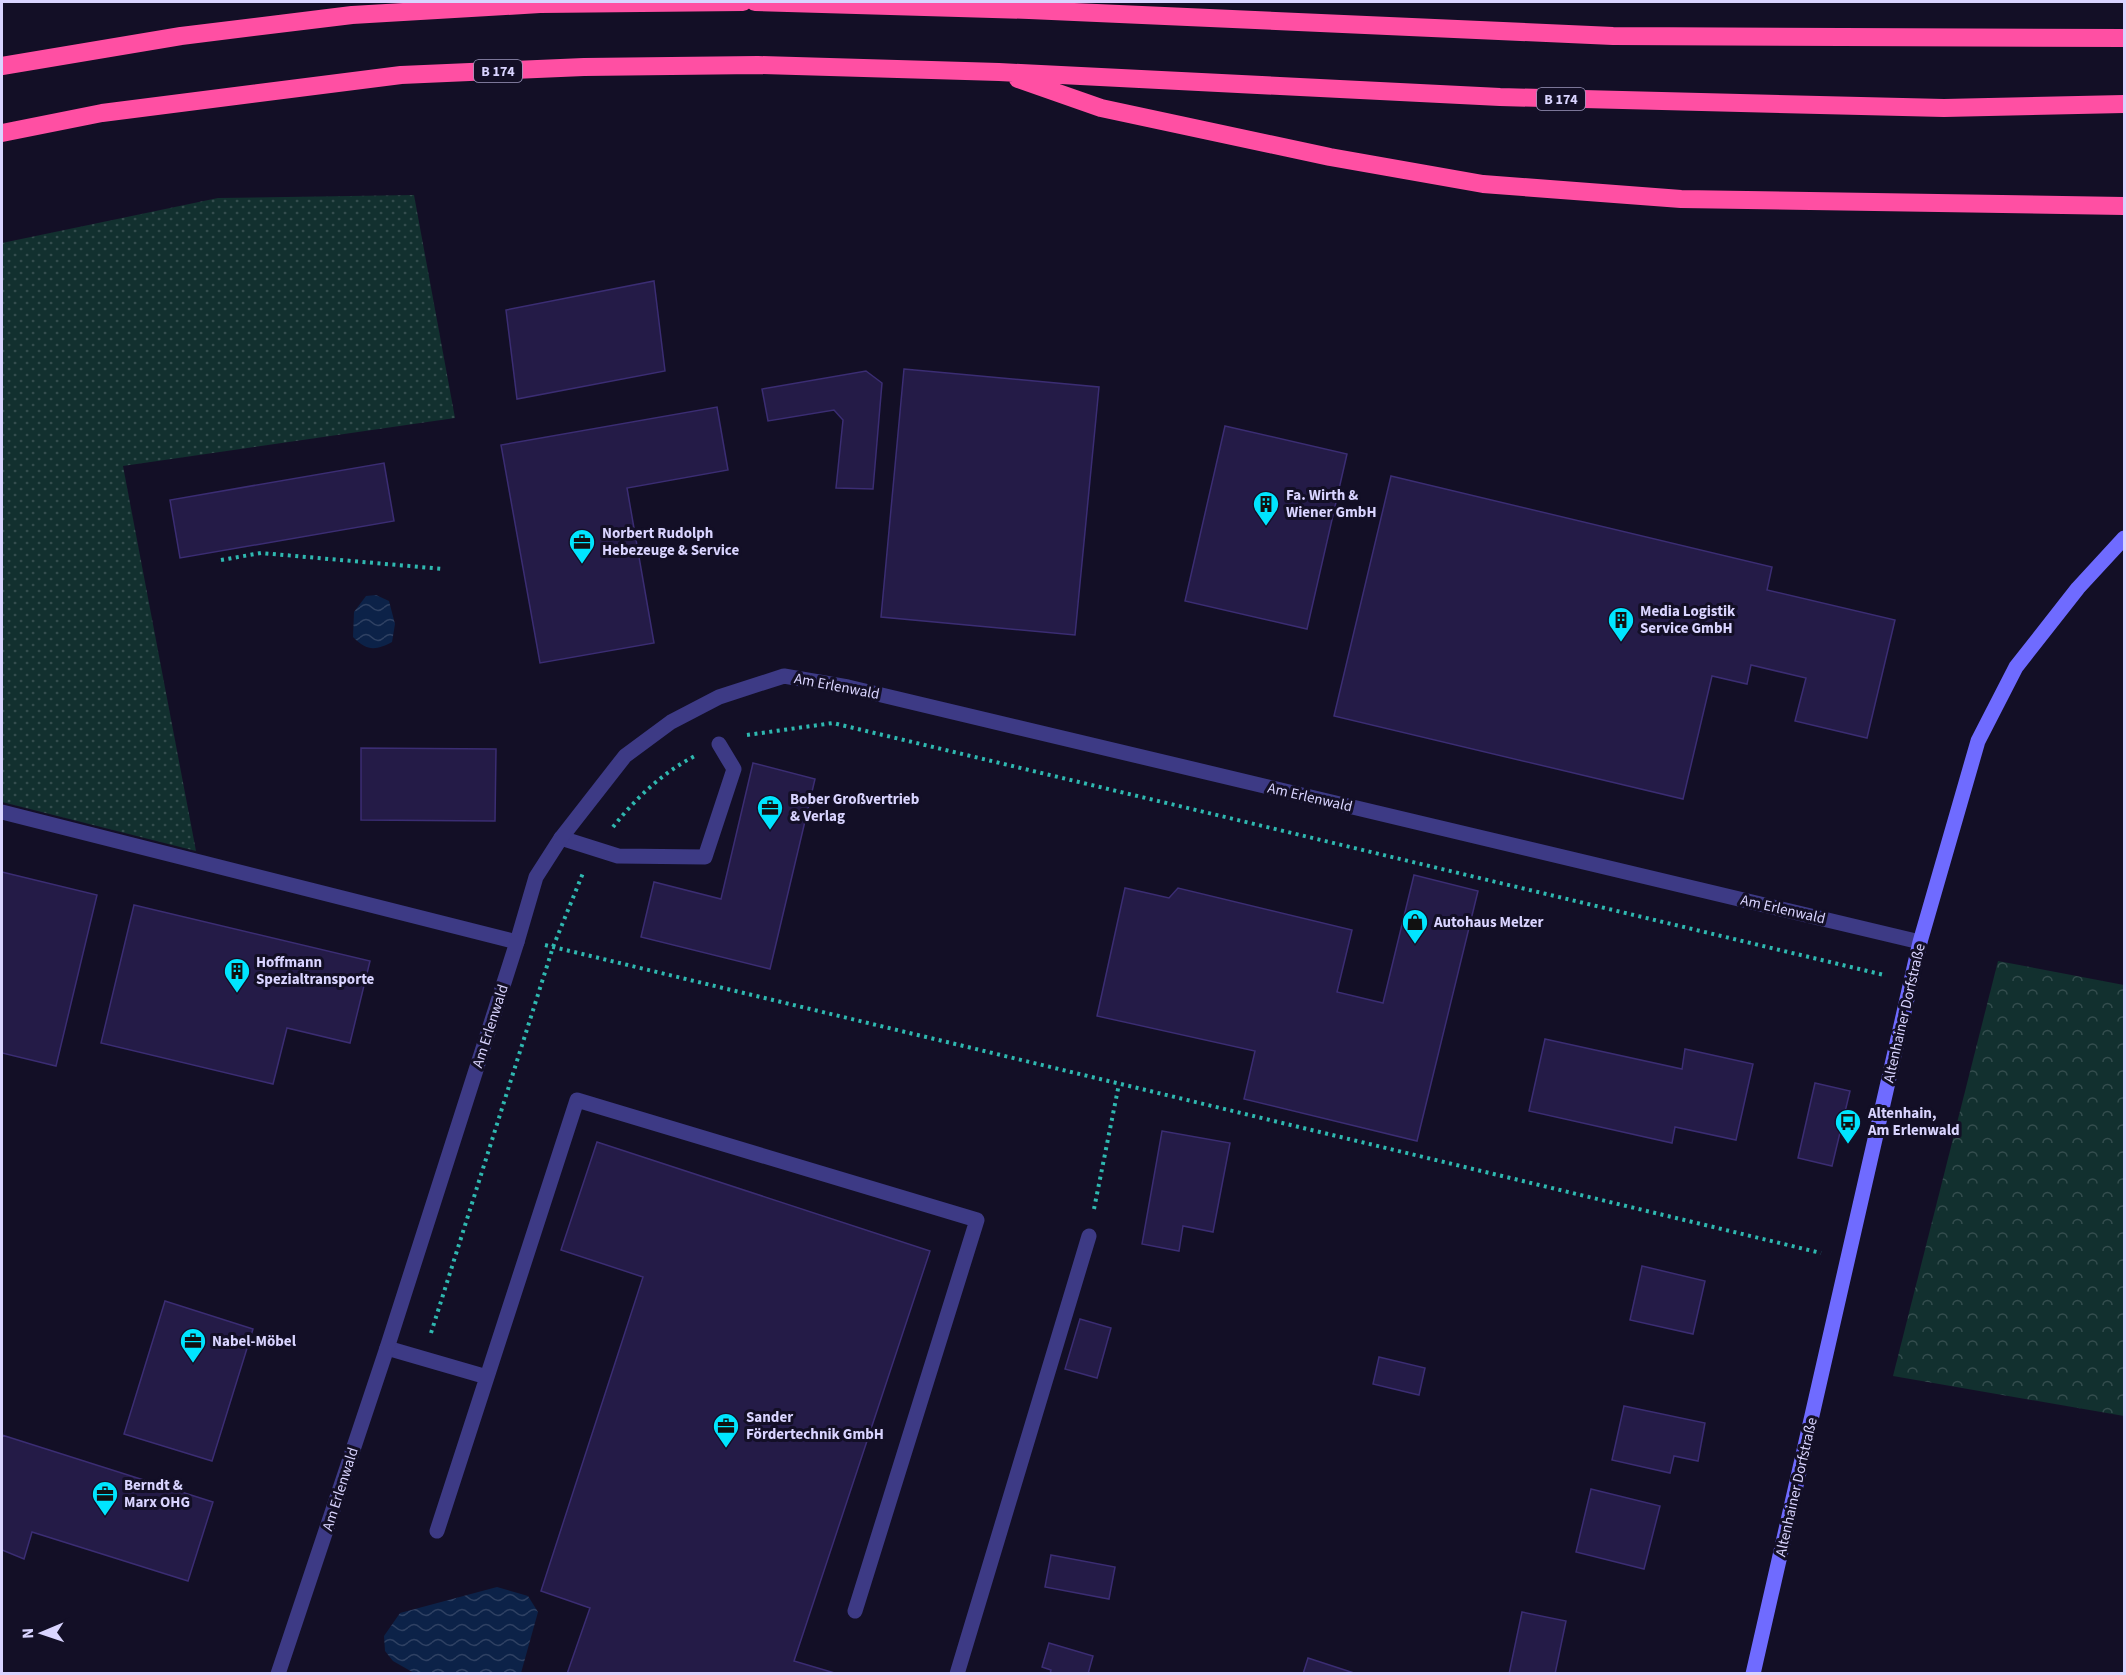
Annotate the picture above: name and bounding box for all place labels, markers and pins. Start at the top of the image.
place label: Fa. Wirth & Wiener GmbH [1286,485,1377,523]
building icon: Fa. Wirth & Wiener GmbH [1251,489,1281,527]
place label: Norbert Rudolph Hebezeuge & Service [602,523,739,561]
office icon: Norbert Rudolph Hebezeuge & Service [567,527,597,565]
place label: Media Logistik Service GmbH [1640,601,1736,639]
building icon: Media Logistik Service GmbH [1606,605,1636,643]
place label: Bober Großvertrieb & Verlag [790,789,920,827]
office icon: Bober Großvertrieb & Verlag [755,793,785,831]
shop icon: Autohaus Melzer [1400,907,1430,945]
place label: Autohaus Melzer [1433,912,1544,933]
place label: Hoffmann Spezialtransporte [256,952,375,990]
building icon: Hoffmann Spezialtransporte [222,956,252,994]
place label: Altenhain, Am Erlenwald [1867,1103,1960,1141]
bus stop icon: Altenhain, Am Erlenwald [1833,1107,1863,1145]
office icon: Nabel-Möbel [178,1326,208,1364]
place label: Nabel-Möbel [212,1331,297,1352]
place label: Sander Fördertechnik GmbH [746,1407,884,1445]
office icon: Sander Fördertechnik GmbH [711,1411,741,1449]
place label: Berndt & Marx OHG [124,1475,190,1513]
office icon: Berndt & Marx OHG [90,1479,120,1517]

